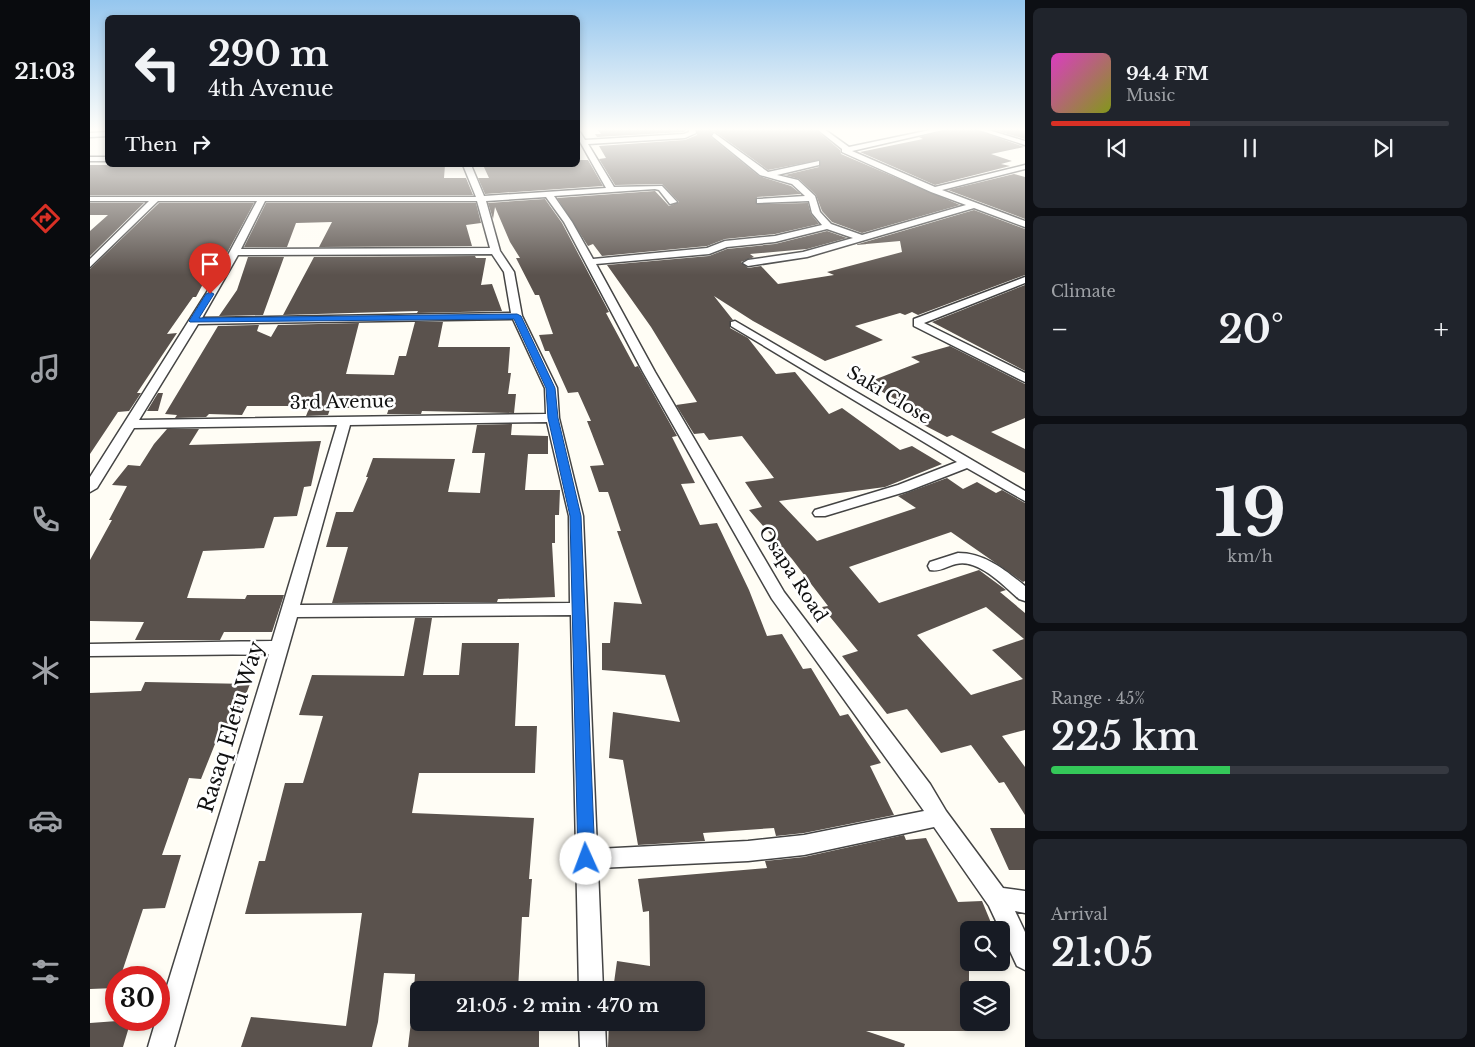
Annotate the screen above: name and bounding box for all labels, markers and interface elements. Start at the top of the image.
text: 290 m [208,32,329,75]
icon: left [125,35,190,100]
text: 21:03 [15,58,75,85]
text: 94.4 FM [1126,62,1209,85]
text: 4th Avenue [208,75,334,102]
text: Music [1126,85,1175,105]
icon: right [187,130,215,158]
text: Then [125,133,177,156]
icon: previous [1103,134,1131,162]
icon: pause [1236,134,1264,162]
icon: next [1369,134,1397,162]
icon: directions [28,201,63,236]
pin [189,243,231,294]
icon: arrive [196,250,224,278]
text: Climate [1051,281,1116,301]
text: 20° [1218,306,1284,353]
text: − [1051,312,1069,347]
text: + [1434,312,1449,347]
icon: music [28,351,63,386]
street label: Saki Close [843,361,935,429]
street label: 3rd Avenue [289,390,395,414]
text: 19 [1214,473,1286,554]
icon: phone [28,502,63,537]
street label: Osapa Road [754,522,832,626]
text: km/h [1227,546,1273,566]
street label: Rasaq Eletu Way [193,638,270,816]
icon: climate [28,653,63,688]
text: Range · 45% [1051,688,1145,708]
text: 225 km [1051,713,1199,760]
icon: car [28,803,63,838]
position arrow [559,832,611,884]
text: Arrival [1051,904,1108,924]
map controls [960,921,1010,1031]
button: search [960,921,1010,971]
text: 21:05 [1051,929,1153,976]
icon: filters [28,954,63,989]
speed limit sign: 30 [105,966,170,1031]
button: layers [960,981,1010,1031]
text: 21:05 · 2 min · 470 m [456,994,659,1017]

